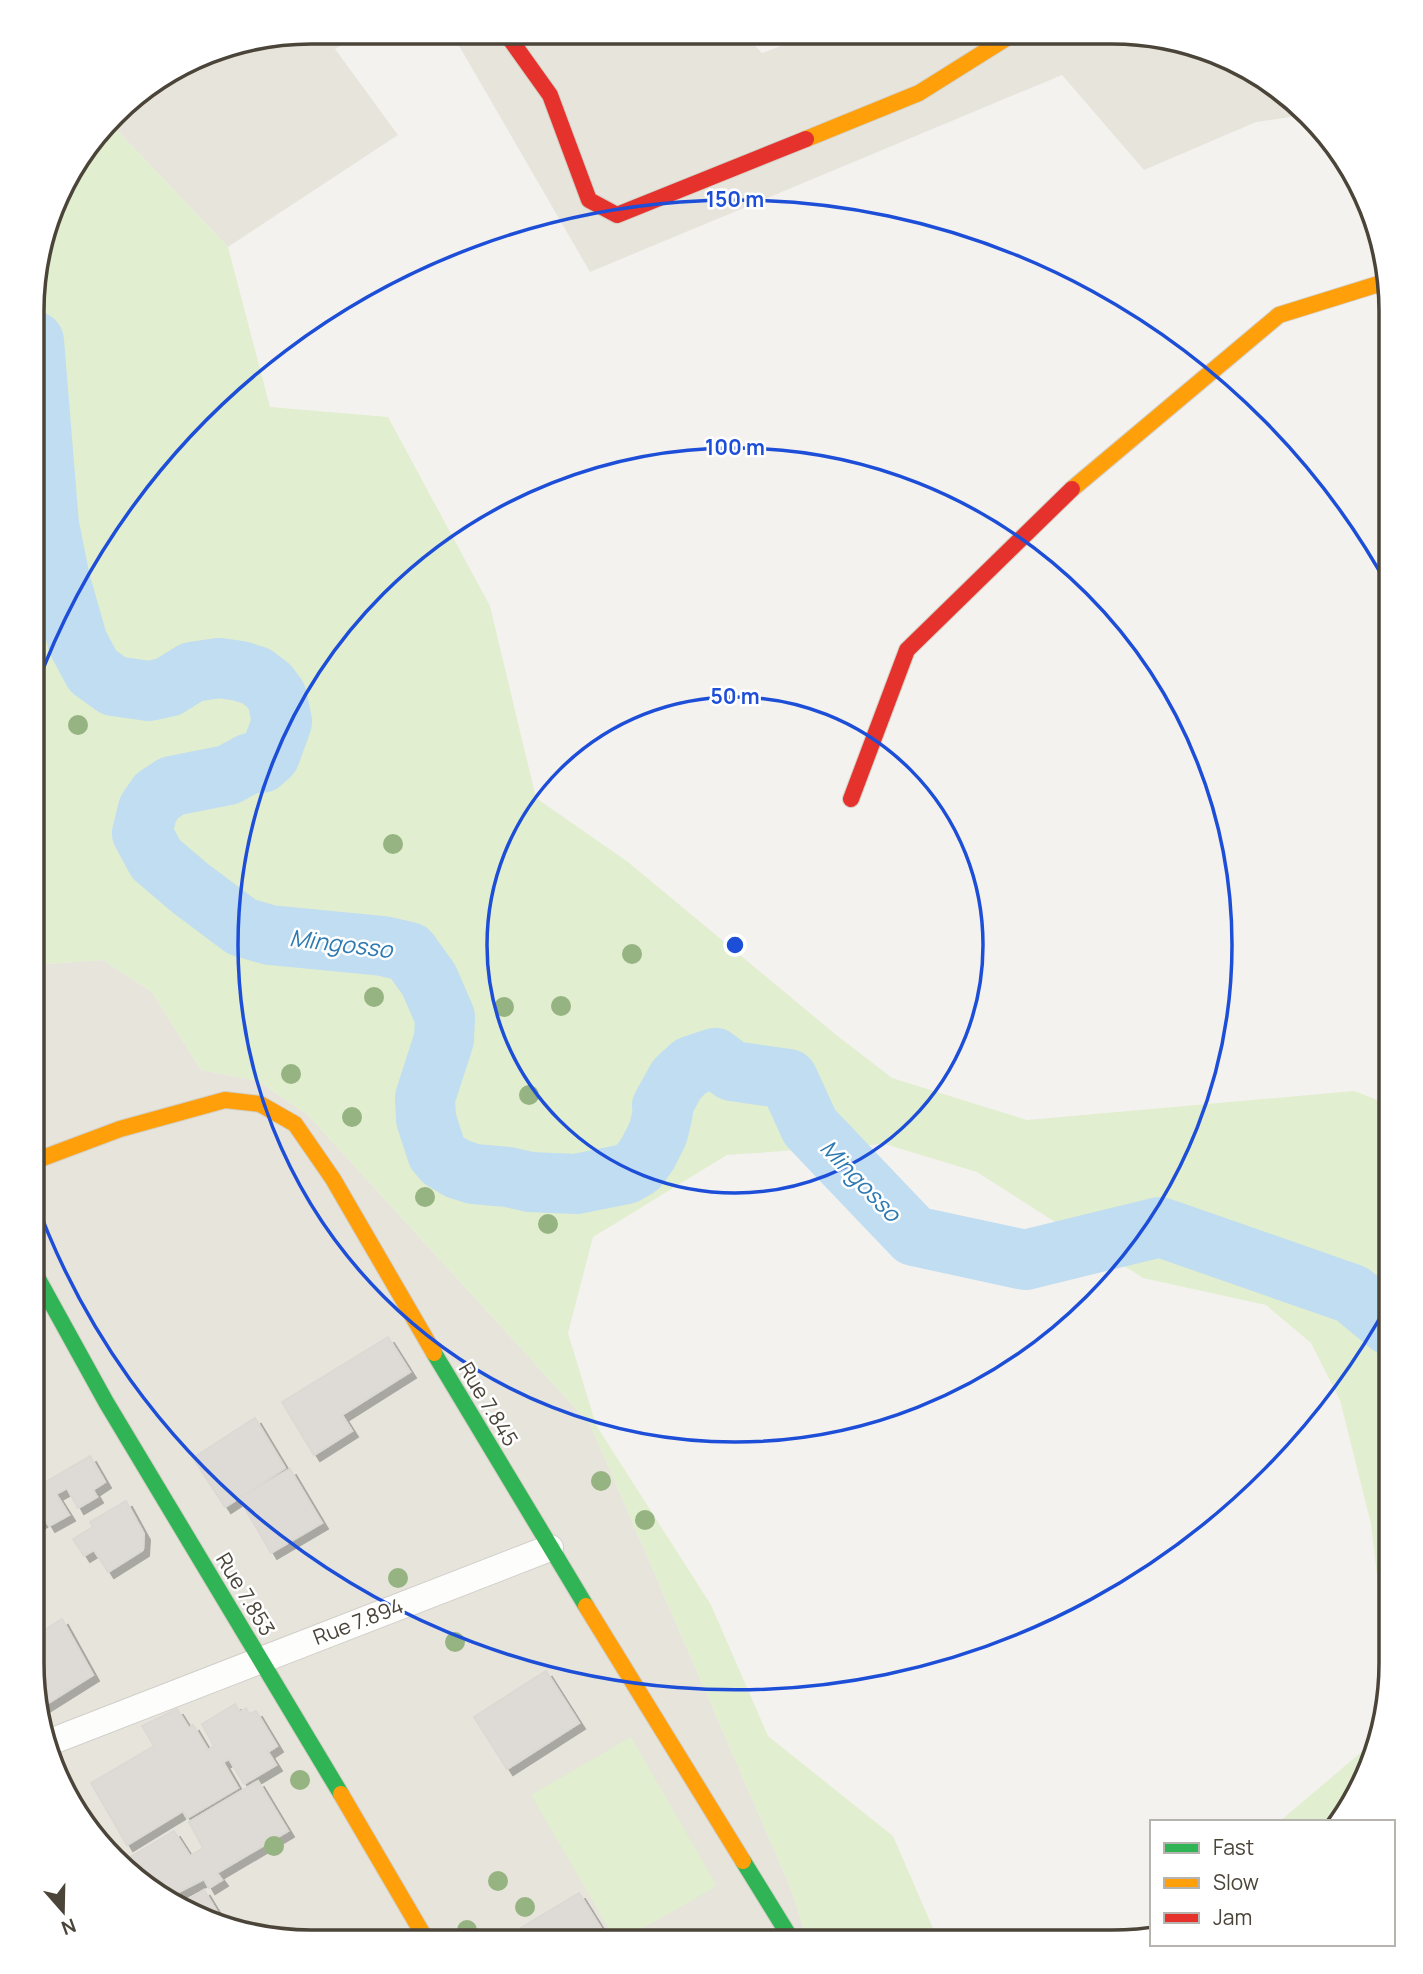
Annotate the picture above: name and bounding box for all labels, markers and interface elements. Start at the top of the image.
text: 150 m [706,185,764,213]
text: 100 m [705,433,765,461]
text: 50 m [710,682,760,710]
water label: Mingosso [288,921,396,965]
centre of rings [723,933,747,957]
water label: Mingosso [814,1132,909,1229]
street label: Rue 7.845 [453,1357,525,1451]
street label: Rue 7.853 [210,1547,282,1641]
street label: Rue 7.894 [309,1591,407,1651]
legend [1150,1820,1395,1946]
text: Fast [1213,1833,1254,1861]
text: Slow [1213,1868,1259,1896]
north arrow [28,1876,98,1946]
text: Jam [1213,1903,1252,1931]
text: N [58,1912,80,1942]

